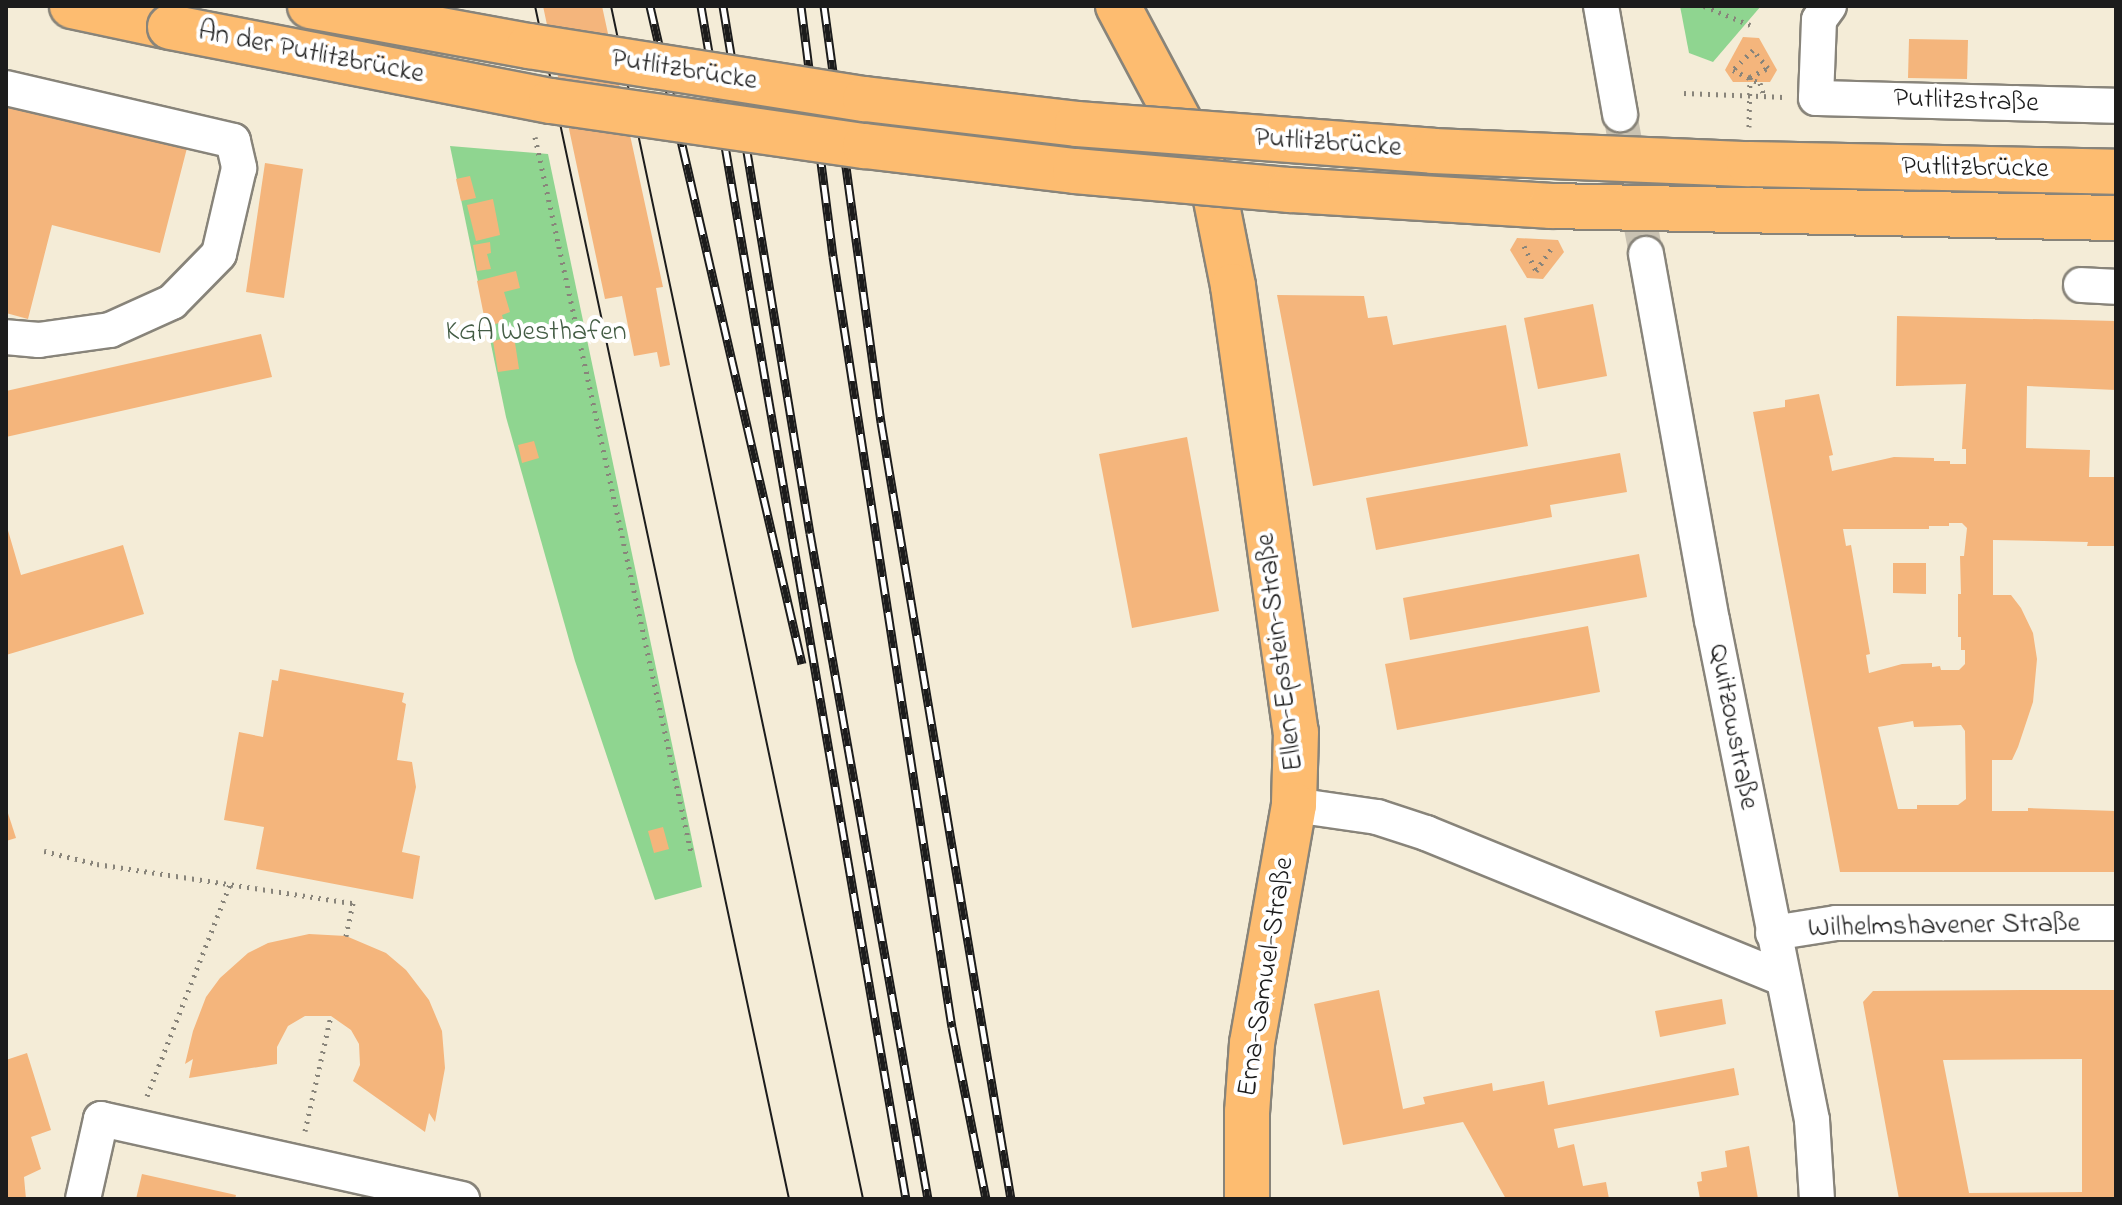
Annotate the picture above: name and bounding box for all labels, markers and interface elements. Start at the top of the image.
street label: An der Putlitzbrücke [195,16,427,92]
street label: Putlitzbrücke [609,43,759,99]
street label: Putlitzstraße [1893,83,2039,121]
street label: Putlitzbrücke [1253,122,1403,166]
street label: Putlitzbrücke [1901,151,2049,187]
park label: KGA Westhafen [445,316,627,350]
street label: Ellen-Epstein-Straße [1250,531,1312,773]
street label: Quitzowstraße [1700,641,1764,813]
street label: Erna-Samuel-Straße [1231,855,1303,1099]
street label: Wilhelmshavener Straße [1808,908,2080,946]

